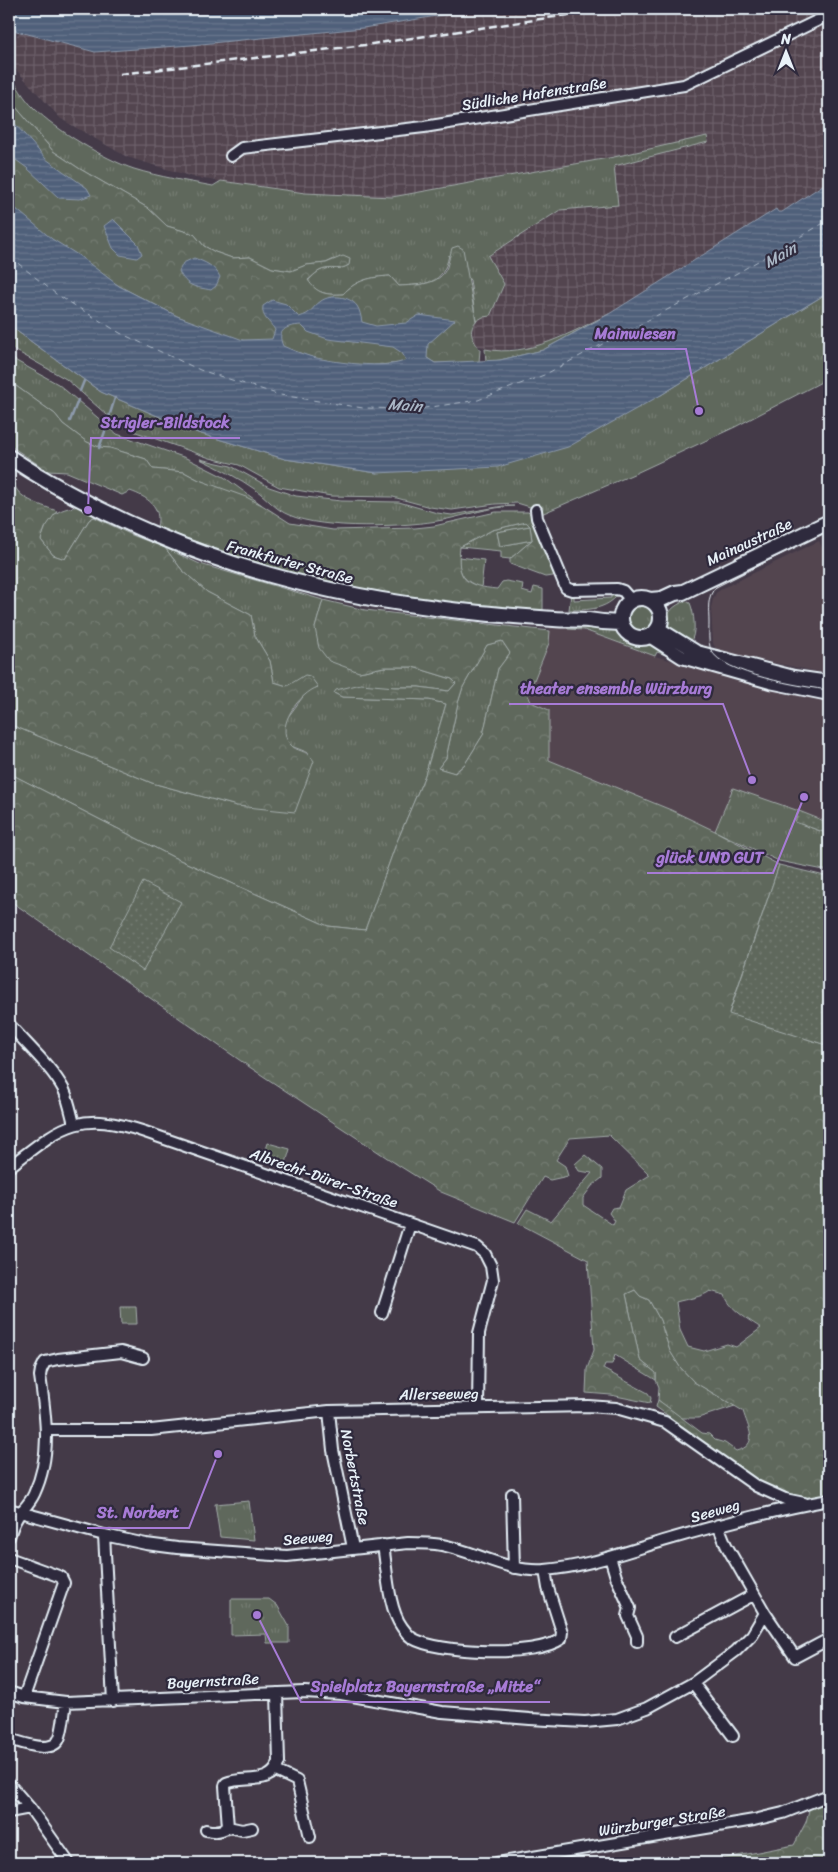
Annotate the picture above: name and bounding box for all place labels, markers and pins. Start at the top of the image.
callout: Mainwiesen [585,318,686,349]
callout: Strigler-Bildstock [91,407,240,438]
callout: theater ensemble Würzburg [509,673,723,704]
callout: glück UND GUT [647,842,773,873]
callout: St. Norbert [87,1497,189,1528]
callout: Spielplatz Bayernstraße „Mitte“ [301,1671,550,1702]

